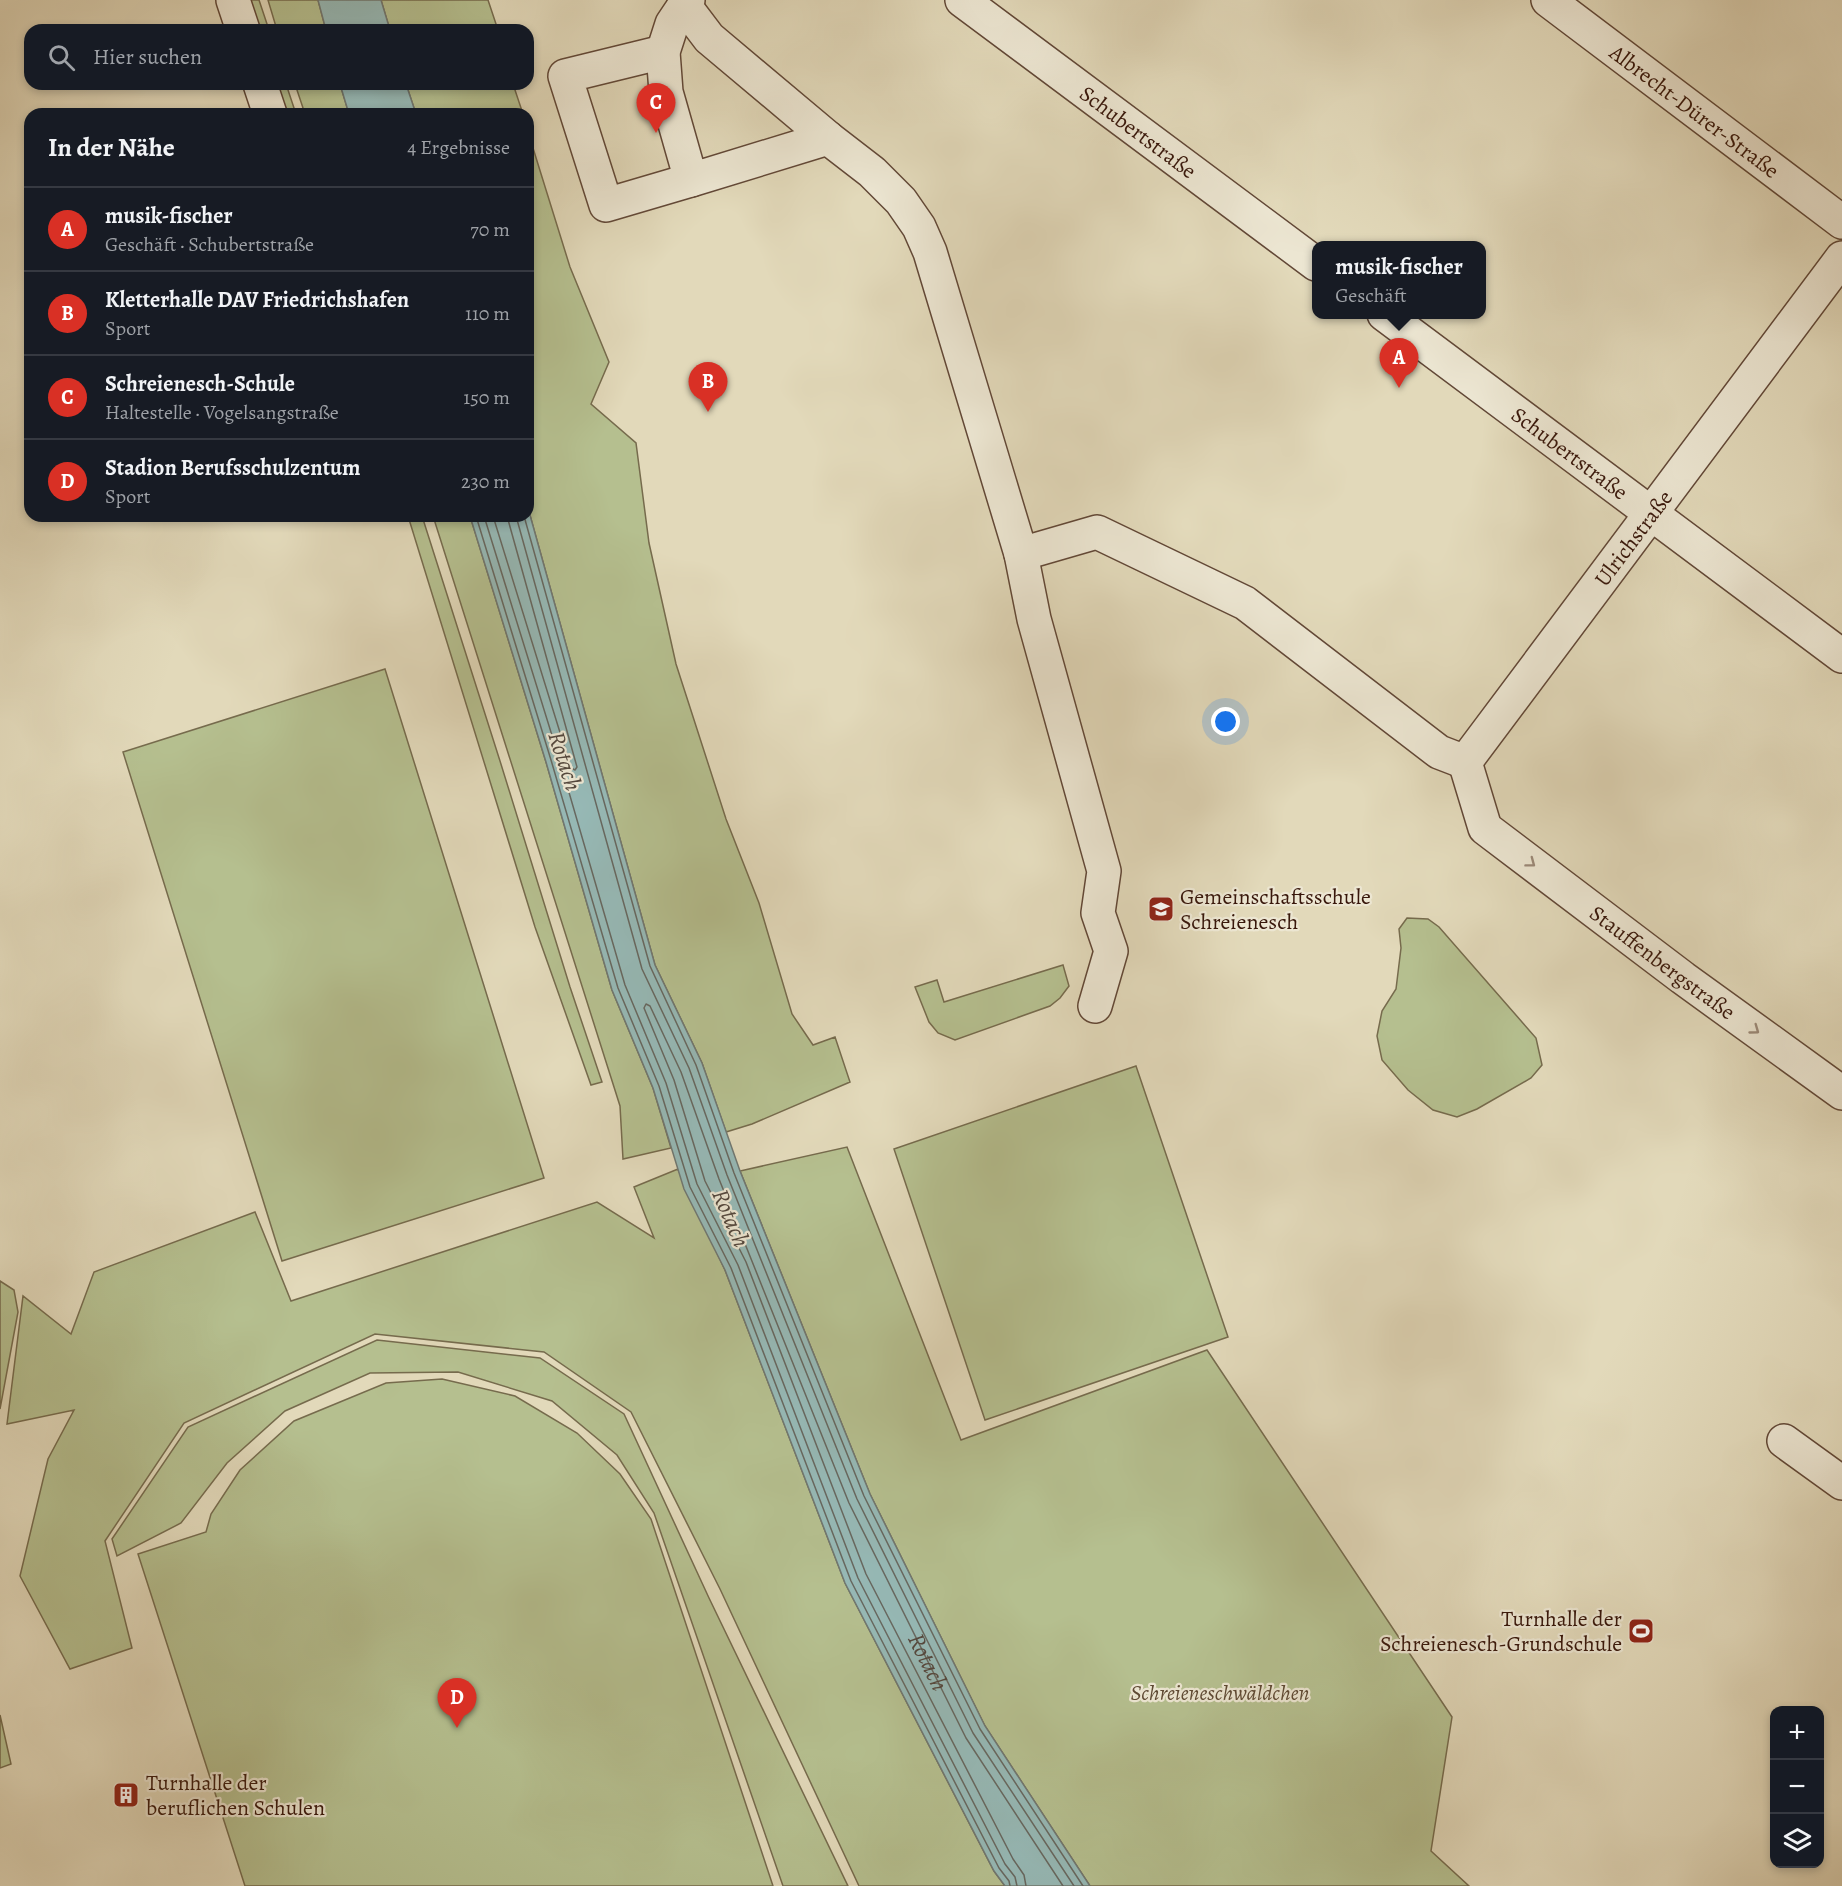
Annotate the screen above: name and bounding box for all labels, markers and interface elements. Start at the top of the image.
search box [24,24,534,90]
street label: Albrecht-Dürer-Straße [1603,37,1785,185]
icon: search [45,41,78,74]
text: Hier suchen [93,42,202,72]
street label: Schubertstraße [1073,79,1202,186]
pin: C [636,84,676,133]
text: In der Nähe [48,130,175,165]
text: 4 Ergebnisse [407,134,510,161]
text: musik-fischer [105,201,232,231]
text: A [61,216,74,243]
text: 70 m [470,216,510,243]
text: Geschäft · Schubertstraße [105,231,314,258]
popup [1312,241,1486,319]
text: musik-fischer [1335,252,1463,282]
text: Geschäft [1335,282,1407,309]
text: Kletterhalle DAV Friedrichshafen [105,285,409,315]
text: B [61,300,74,327]
text: 110 m [465,300,510,327]
text: Sport [105,315,150,342]
pin: A [1380,338,1418,388]
pin: B [688,362,728,412]
text: Schreienesch-Schule [105,369,295,399]
text: C [61,384,74,411]
text: 150 m [463,384,510,411]
text: Haltestelle · Vogelsangstraße [105,399,339,426]
street label: Schubertstraße [1505,400,1634,507]
text: Stadion Berufsschulzentum [105,453,360,483]
text: D [61,468,74,495]
text: 230 m [461,468,510,495]
text: Sport [105,483,150,510]
street label: Ulrichstraße [1588,484,1680,593]
your location [1211,707,1240,736]
water label: Rotach [540,727,590,795]
one-way arrow [1525,856,1536,867]
place label: Gemeinschaftsschule Schreienesch [1180,882,1371,937]
school or university icon: Gemeinschaftsschule Schreienesch [1146,894,1176,924]
street label: Stauffenbergstraße [1583,899,1741,1027]
one-way arrow [1748,1023,1759,1034]
water label: Rotach [704,1184,758,1252]
place label: Turnhalle der Schreienesch-Grundschule [1380,1604,1622,1659]
sports icon: Turnhalle der Schreienesch-Grundschule [1626,1616,1656,1646]
water label: Rotach [900,1628,956,1696]
pin: D [438,1678,476,1728]
park label: Schreieneschwäldchen [1130,1678,1310,1708]
map controls [1770,1706,1824,1868]
button: + [1770,1706,1824,1760]
button: − [1770,1760,1824,1814]
place label: Turnhalle der beruflichen Schulen [146,1768,325,1823]
building icon: Turnhalle der beruflichen Schulen [111,1780,141,1810]
button: layers [1770,1814,1824,1868]

